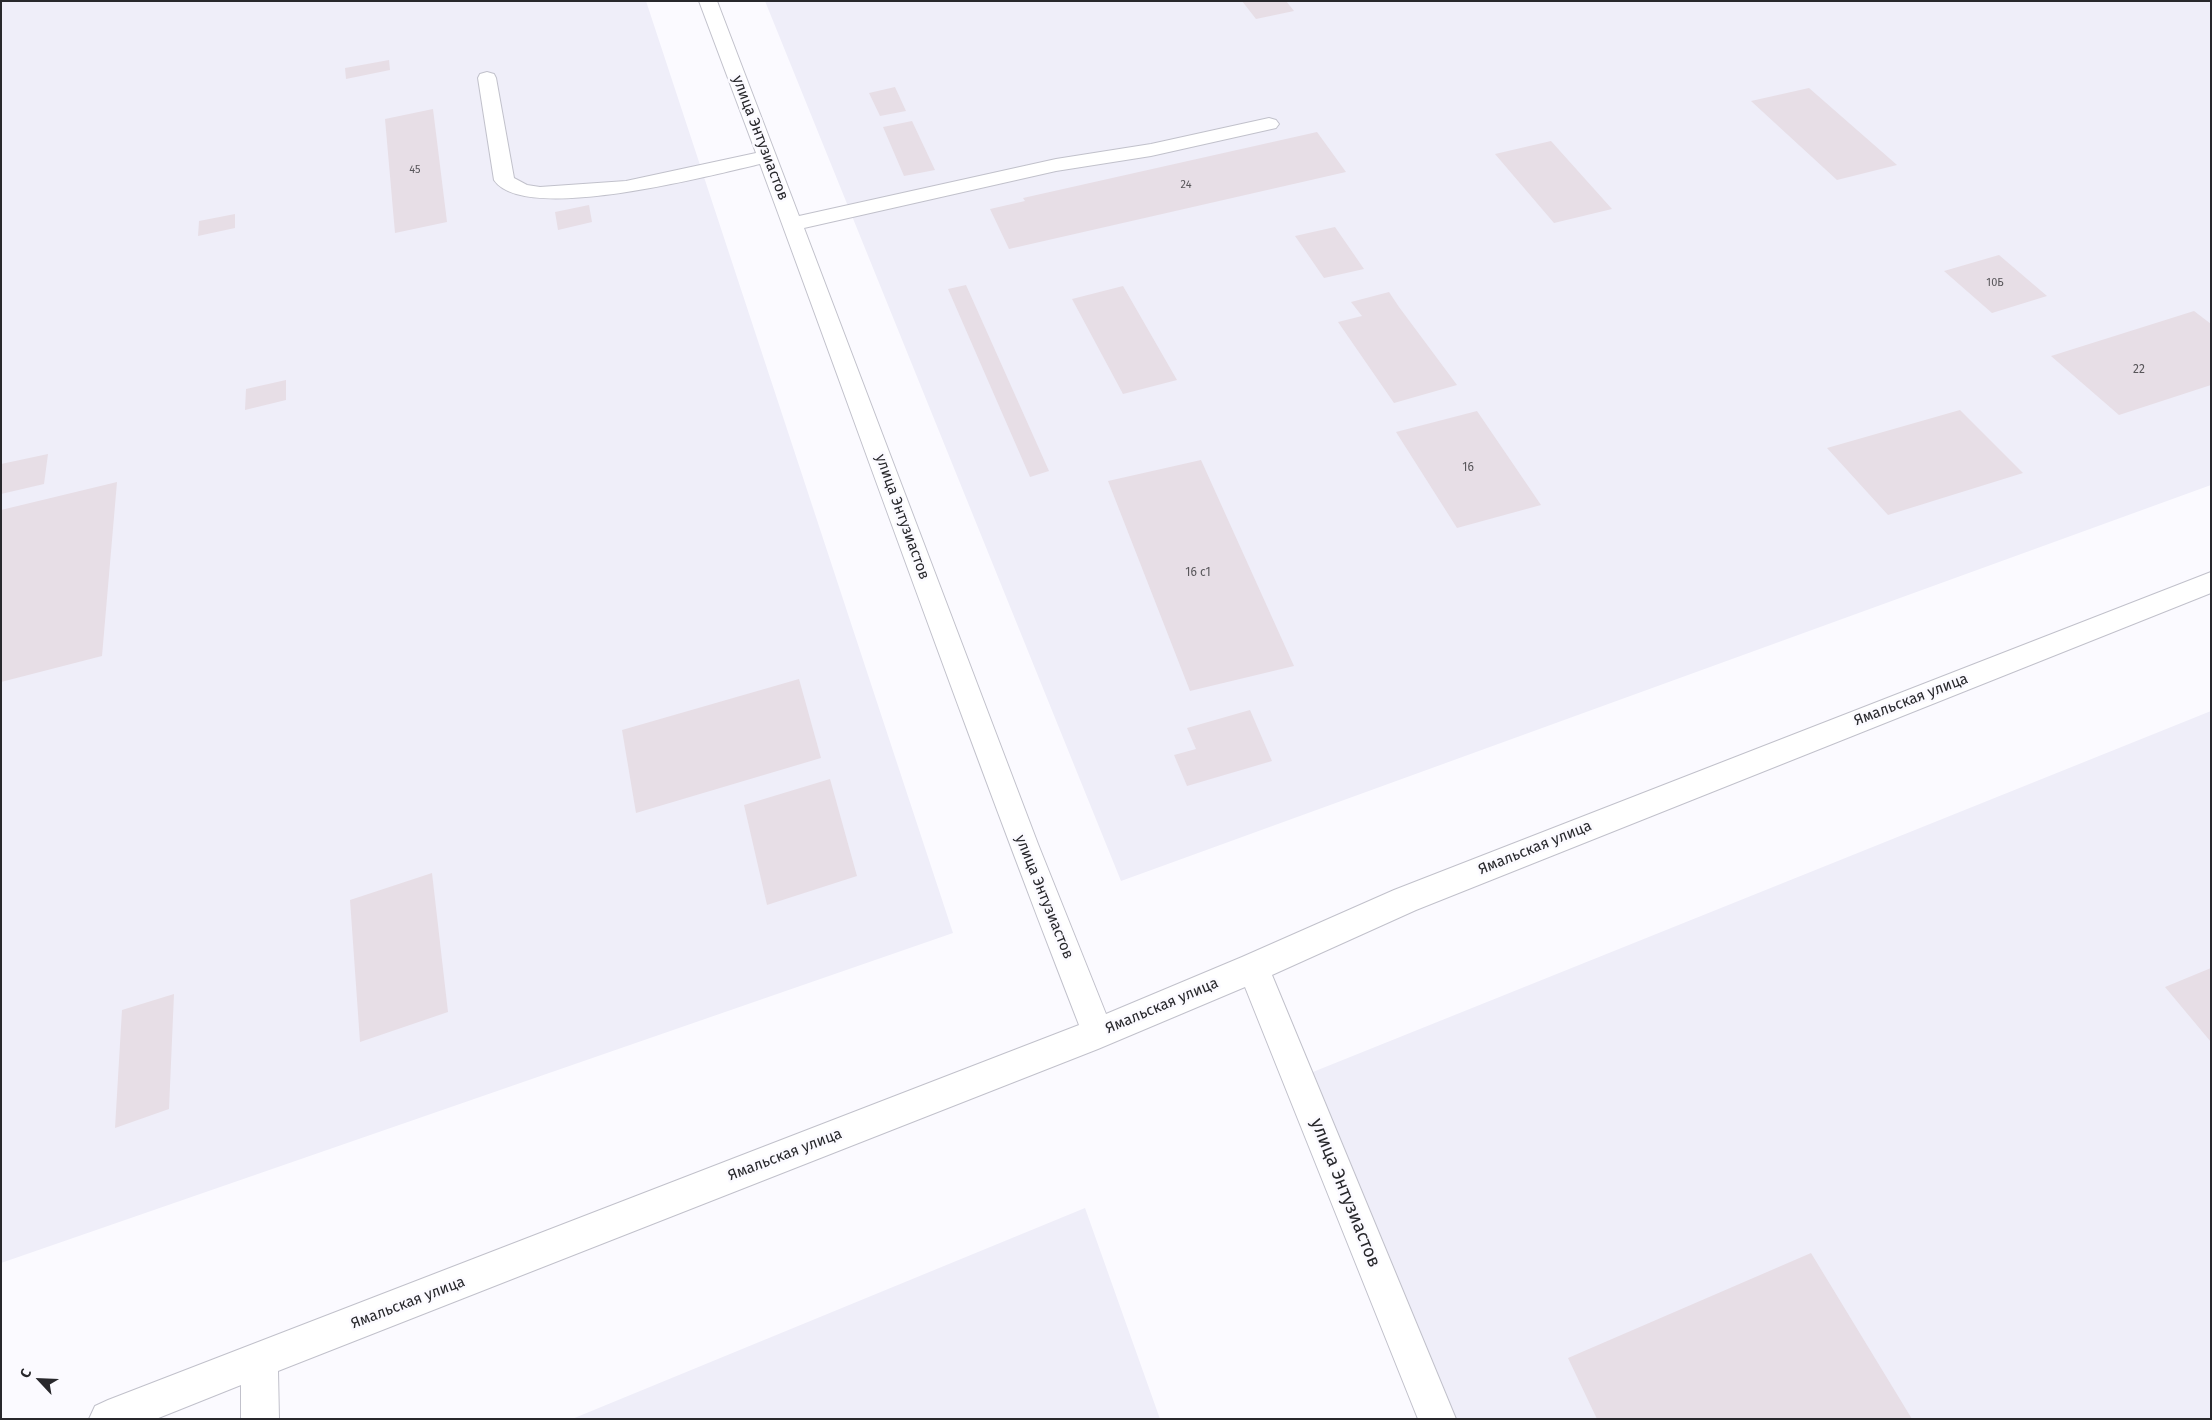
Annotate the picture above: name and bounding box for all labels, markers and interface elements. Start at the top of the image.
street label: улица Энтузиастов [728,73,792,203]
house number: 45 [409,163,421,177]
house number: 24 [1181,178,1191,192]
house number: 10Б [1986,276,2004,290]
house number: 22 [2133,363,2145,377]
street label: улица Энтузиастов [871,452,933,582]
house number: 16 [1462,461,1474,475]
house number: 16 с1 [1185,566,1211,580]
street label: Ямальская улица [1851,670,1971,730]
street label: Ямальская улица [1476,817,1594,879]
street label: улица Энтузиастов [1011,832,1077,962]
street label: Ямальская улица [1103,974,1221,1038]
street label: улица Энтузиастов [1305,1115,1385,1271]
street label: Ямальская улица [725,1125,845,1185]
street label: Ямальская улица [348,1273,468,1333]
north arrow [15,1355,65,1405]
text: С [17,1366,35,1381]

